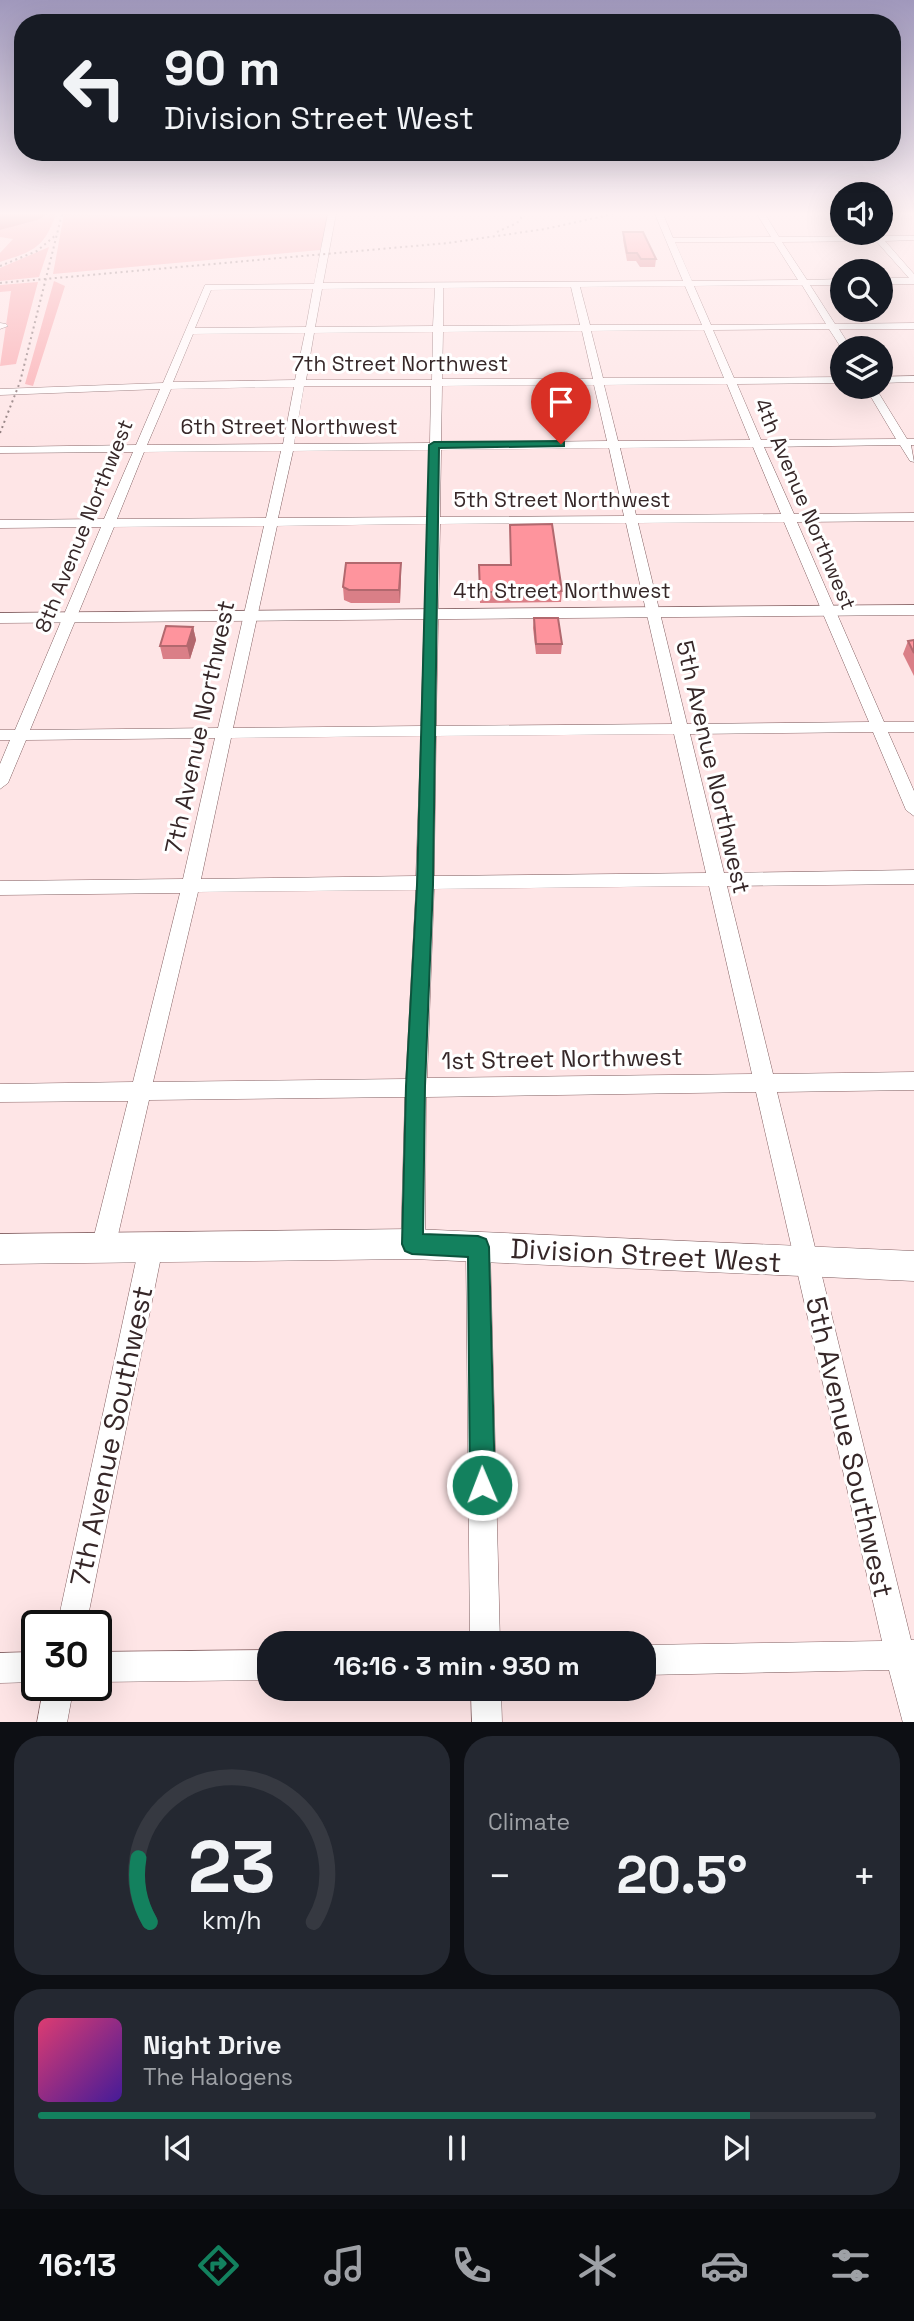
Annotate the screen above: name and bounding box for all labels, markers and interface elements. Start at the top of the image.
text: 90 m [164,37,280,99]
icon: left [49,42,140,133]
text: Division Street West [164,98,474,138]
map controls [830,182,893,399]
button: sound [830,182,893,245]
button: search [830,259,893,322]
button: layers [830,336,893,399]
street label: 7th Street Northwest [292,350,508,377]
pin [531,372,591,444]
icon: arrive [542,383,580,421]
street label: 4th Avenue Northwest [749,394,862,614]
street label: 6th Street Northwest [180,413,398,440]
street label: 8th Avenue Northwest [28,415,139,636]
street label: 5th Street Northwest [454,486,670,513]
street label: 4th Street Northwest [453,577,671,604]
street label: 7th Avenue Northwest [158,597,242,856]
street label: 5th Avenue Northwest [669,637,758,897]
street label: 1st Street Northwest [441,1041,683,1076]
street label: Division Street West [510,1230,782,1280]
street label: 7th Avenue Southwest [62,1282,160,1590]
street label: 5th Avenue Southwest [798,1293,902,1601]
position arrow [445,1448,519,1522]
speed limit sign: 30 [21,1610,112,1701]
text: 16:16 · 3 min · 930 m [333,1649,580,1683]
text: Climate [488,1807,570,1837]
text: 23 [188,1820,276,1913]
text: 20.5° [616,1842,748,1908]
text: − [488,1852,512,1900]
text: + [852,1852,876,1900]
text: km/h [202,1903,262,1935]
text: Night Drive [143,2028,281,2062]
text: The Halogens [143,2062,293,2092]
icon: previous [159,2129,197,2167]
icon: pause [438,2129,476,2167]
icon: next [717,2129,755,2167]
icon: directions [194,2241,243,2290]
icon: music [320,2241,369,2290]
icon: phone [447,2241,496,2290]
icon: climate [573,2241,622,2290]
icon: car [700,2241,749,2290]
icon: filters [826,2241,875,2290]
text: 16:13 [39,2245,116,2285]

